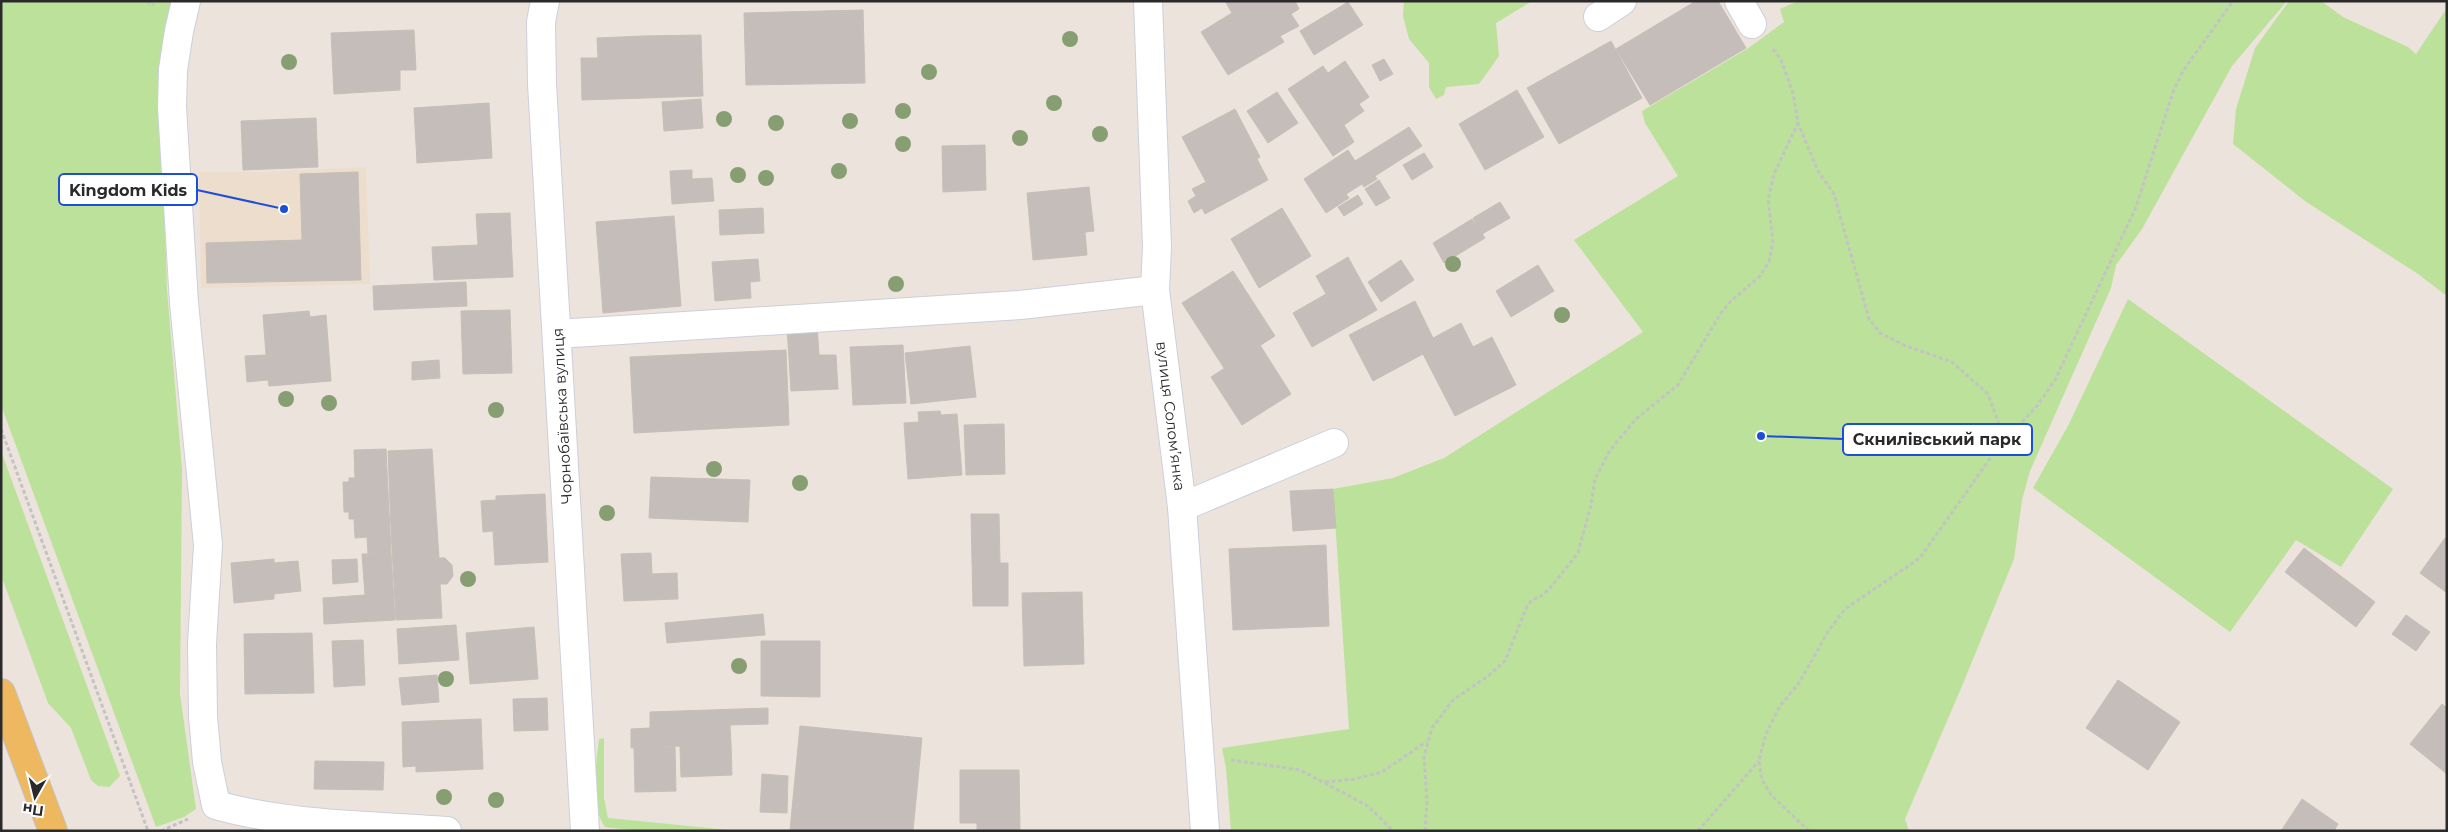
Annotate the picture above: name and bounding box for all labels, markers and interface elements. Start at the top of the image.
callout: Kingdom Kids [59,174,197,205]
text: Kingdom Kids [69,181,188,200]
street label: Чорнобаївська вулиця [548,327,576,505]
street label: вулиця Соломʼянка [1152,340,1190,492]
callout: Скнилівський парк [1843,424,2032,455]
text: Скнилівський парк [1853,430,2022,449]
north arrow [10,772,60,822]
text: Пн [21,799,45,820]

